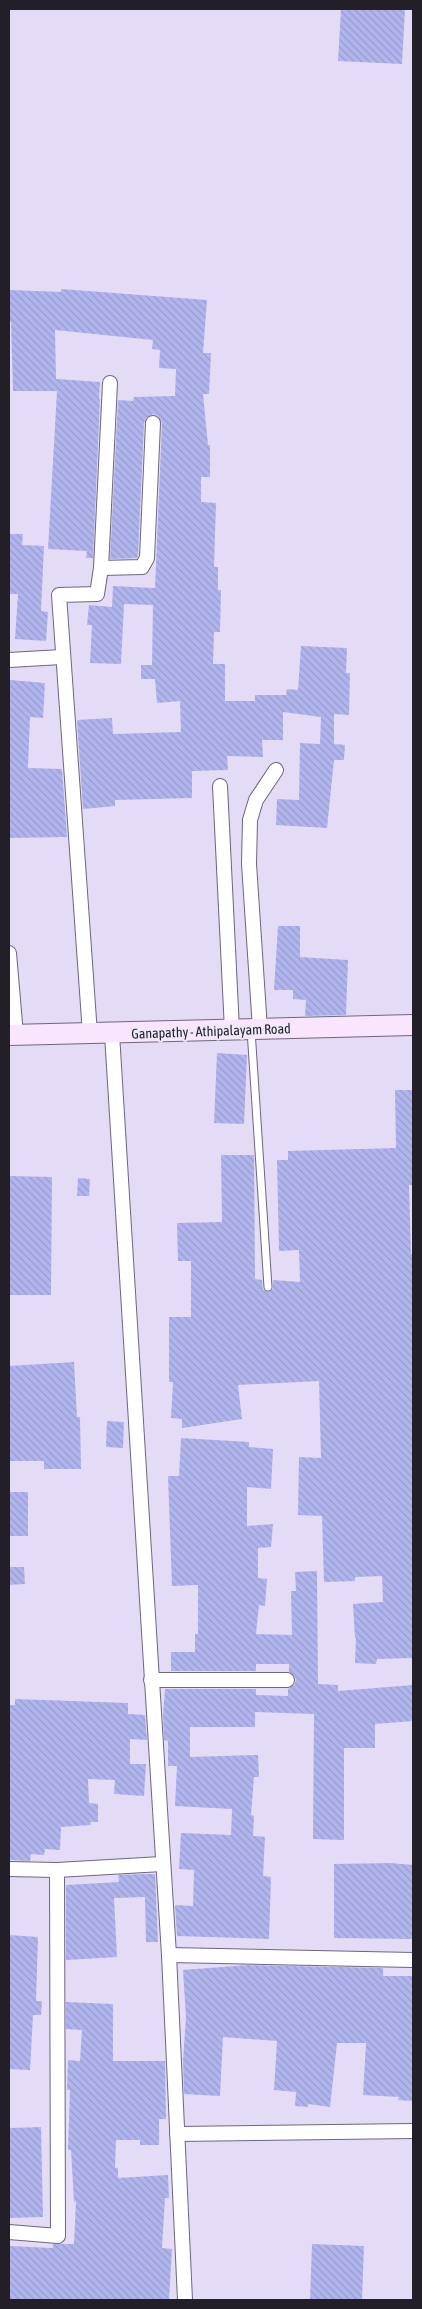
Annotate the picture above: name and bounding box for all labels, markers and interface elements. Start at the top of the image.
street label: Ganapathy - Athipalayam Road [131,1020,291,1042]

